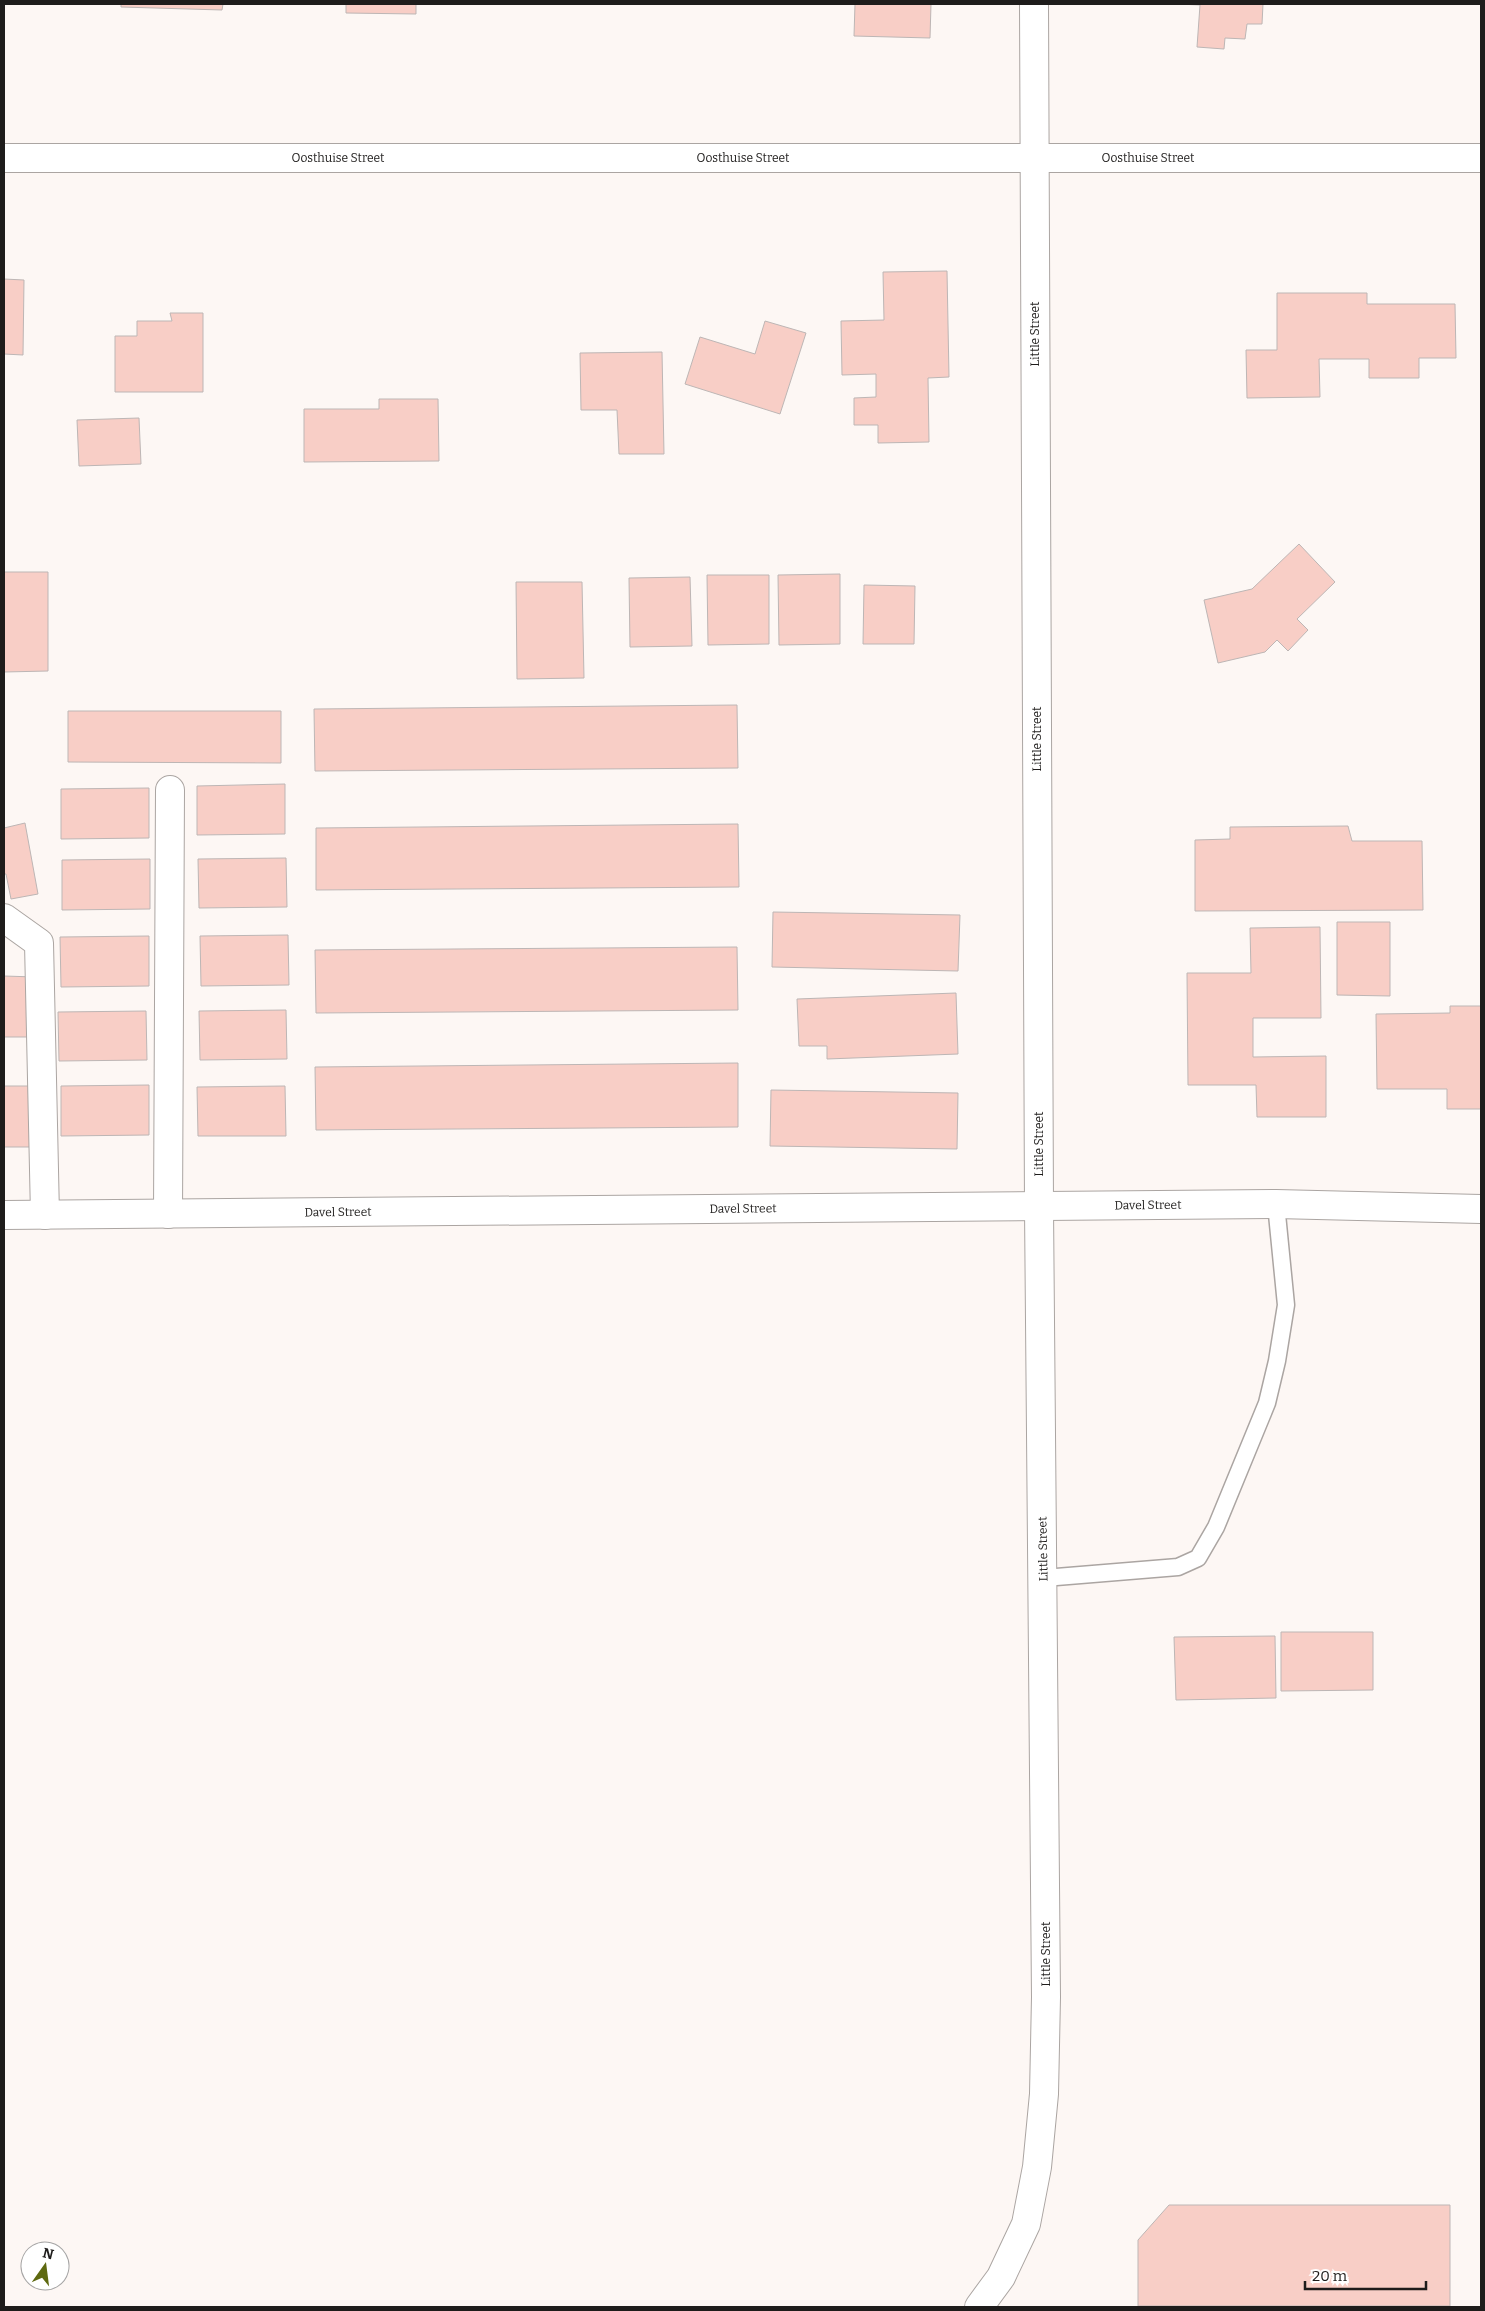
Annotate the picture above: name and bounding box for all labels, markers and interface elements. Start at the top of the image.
street label: Oosthuise Street [292,151,385,165]
street label: Oosthuise Street [697,151,790,165]
street label: Oosthuise Street [1102,151,1195,165]
street label: Little Street [1028,301,1042,366]
street label: Little Street [1030,706,1044,771]
street label: Little Street [1032,1111,1046,1176]
street label: Davel Street [1114,1198,1182,1212]
street label: Davel Street [709,1201,777,1216]
street label: Davel Street [304,1205,372,1219]
street label: Little Street [1035,1516,1051,1582]
street label: Little Street [1039,1921,1053,1986]
north arrow [20,2241,70,2291]
text: N [41,2244,56,2263]
scale bar [1305,2258,1426,2290]
text: 20 m [1312,2267,1348,2285]

